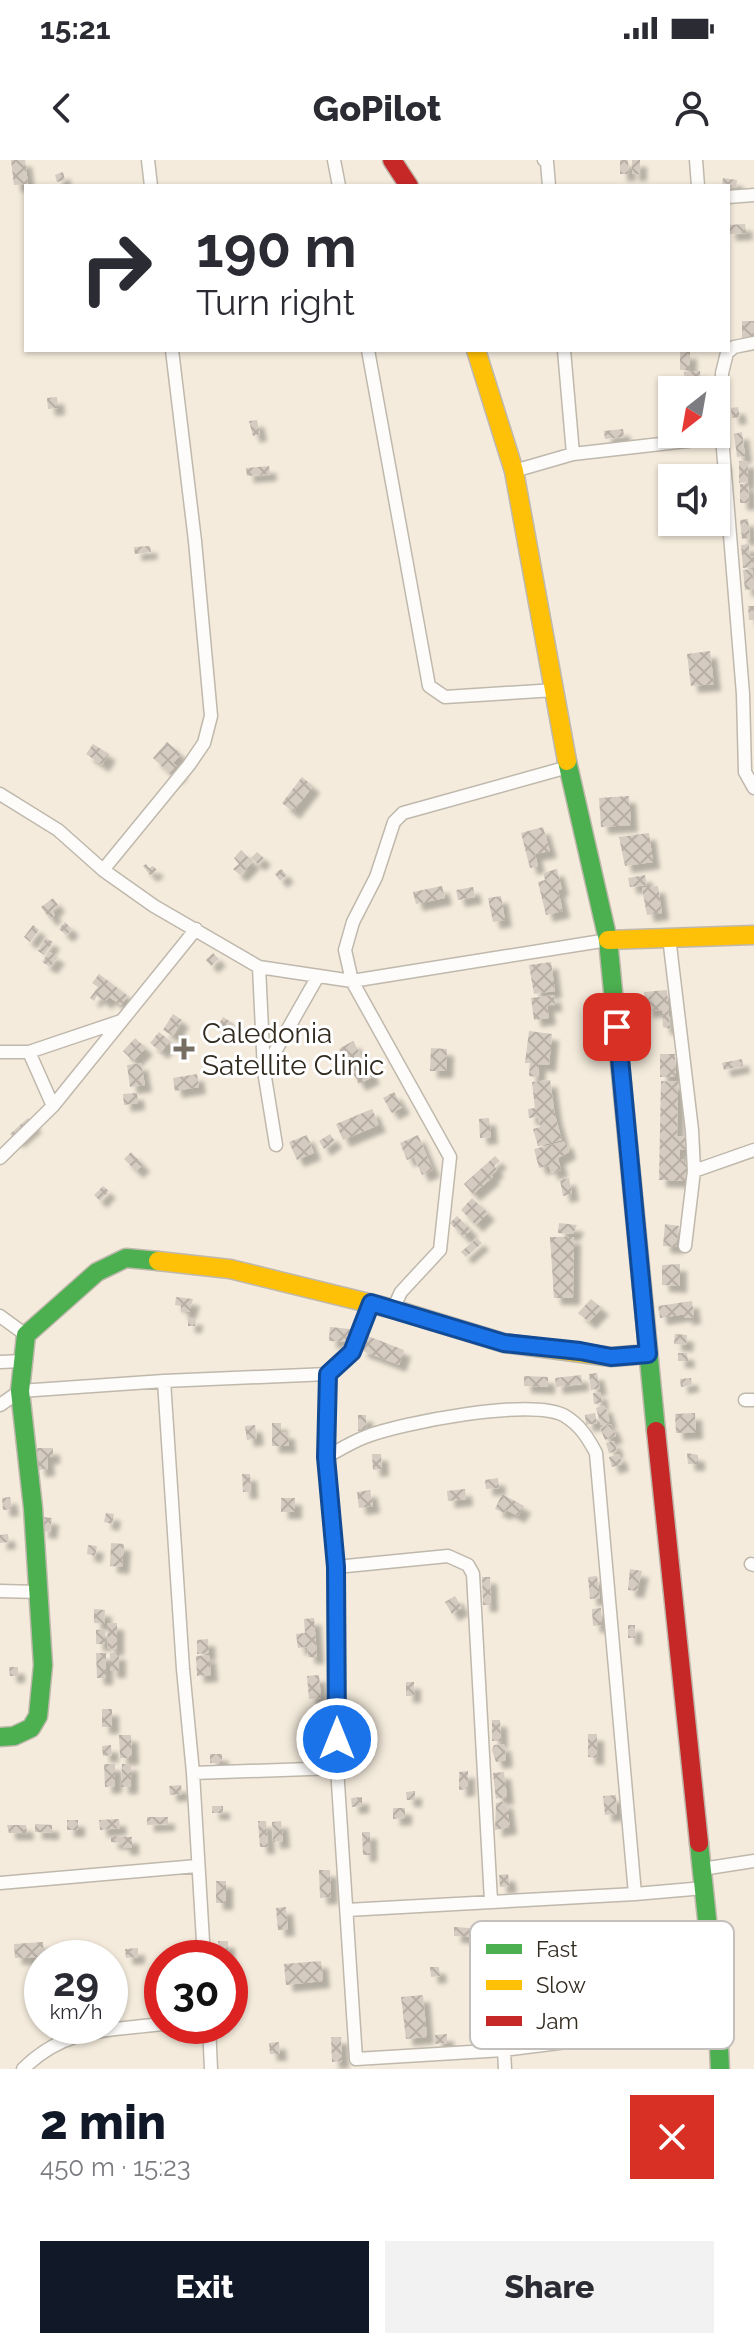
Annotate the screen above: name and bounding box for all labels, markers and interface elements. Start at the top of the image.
text: 15:21 [40,11,111,46]
icon: back [40,86,84,130]
icon: person [670,86,714,130]
text: GoPilot [313,87,441,129]
text: 190 m [196,214,357,280]
icon: right [64,216,168,320]
text: Turn right [196,281,355,323]
north arrow [658,376,730,448]
map controls [658,376,730,536]
button: sound [658,464,730,536]
pin [583,993,651,1061]
icon: arrive [595,1005,639,1049]
place label: Caledonia Satellite Clinic [202,1017,385,1082]
marker: Caledonia Satellite Clinic [173,1038,195,1060]
position arrow [295,1697,379,1781]
legend [470,1921,734,2049]
text: Fast [536,1936,578,1962]
speed limit sign: 30 [144,1940,248,2044]
text: 29 [53,1958,99,2005]
text: Slow [536,1972,586,1998]
text: km/h [50,2000,102,2024]
text: Jam [536,2008,579,2034]
text: 2 min [40,2094,166,2150]
button: close [630,2095,714,2179]
text: 450 m · 15:23 [40,2152,191,2182]
button: Exit [40,2241,369,2333]
button: Share [385,2241,714,2333]

